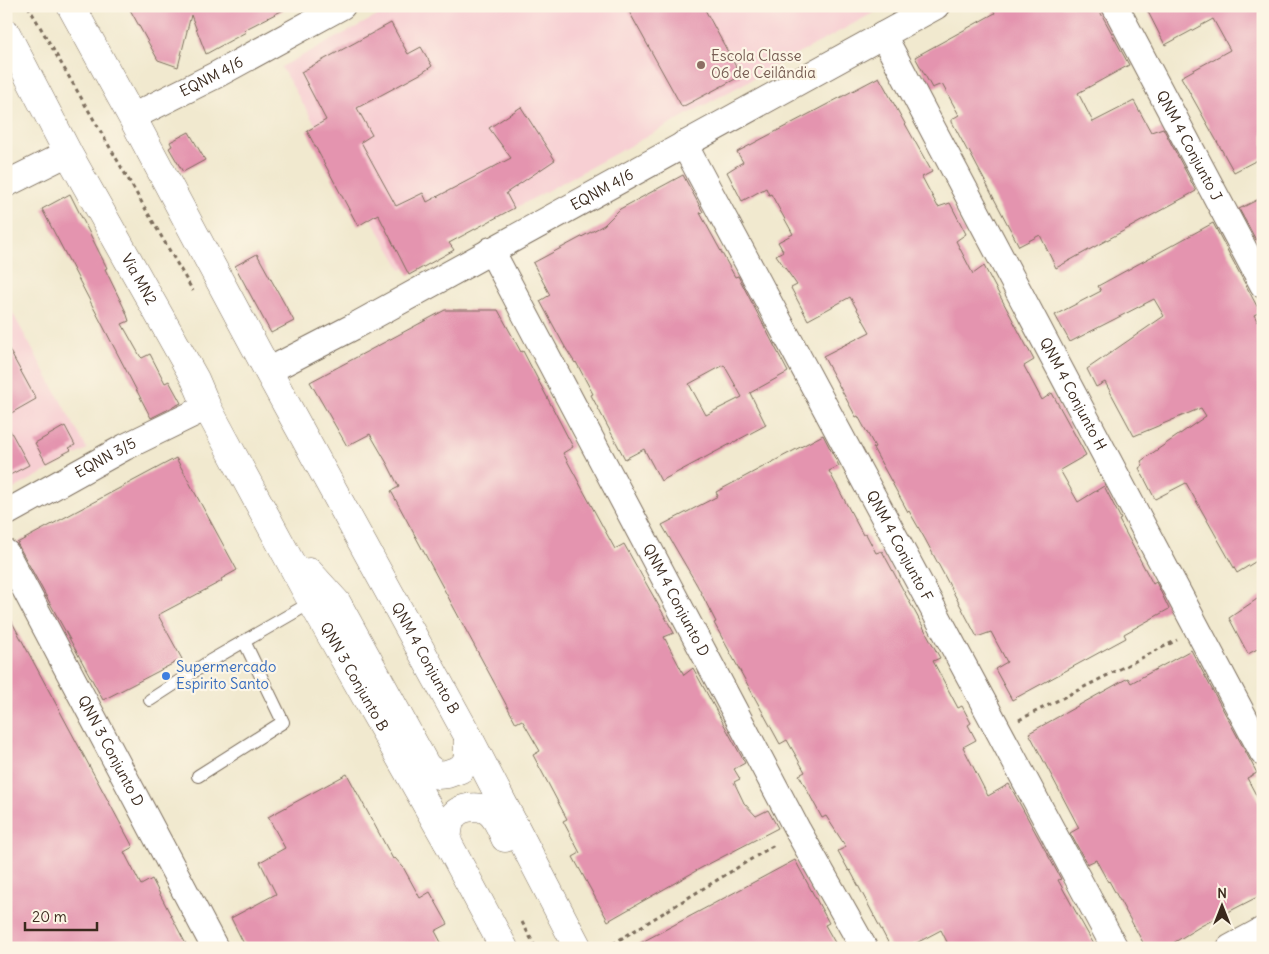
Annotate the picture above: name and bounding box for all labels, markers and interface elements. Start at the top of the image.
place label: Escola Classe 06 de Ceilândia [711,46,816,82]
street label: EQNM 4/6 [176,52,246,101]
marker: Escola Classe 06 de Ceilândia [695,59,707,71]
street label: QNM 4 Conjunto J [1152,87,1227,204]
street label: EQNM 4/6 [567,165,637,214]
street label: Via MN2 [118,250,161,308]
street label: QNM 4 Conjunto H [1036,334,1111,454]
street label: EQNN 3/5 [72,433,139,482]
street label: QNM 4 Conjunto F [862,487,938,605]
street label: QNM 4 Conjunto D [639,540,714,660]
street label: QNM 4 Conjunto B [388,599,464,717]
street label: QNN 3 Conjunto B [316,619,393,734]
place label: Supermercado Espirito Santo [176,657,276,693]
marker: Supermercado Espirito Santo [160,670,172,682]
street label: QNN 3 Conjunto D [74,692,148,810]
north arrow [1196,882,1246,932]
text: N [1217,884,1227,902]
scale bar [25,899,98,931]
text: 20 m [32,907,67,926]

